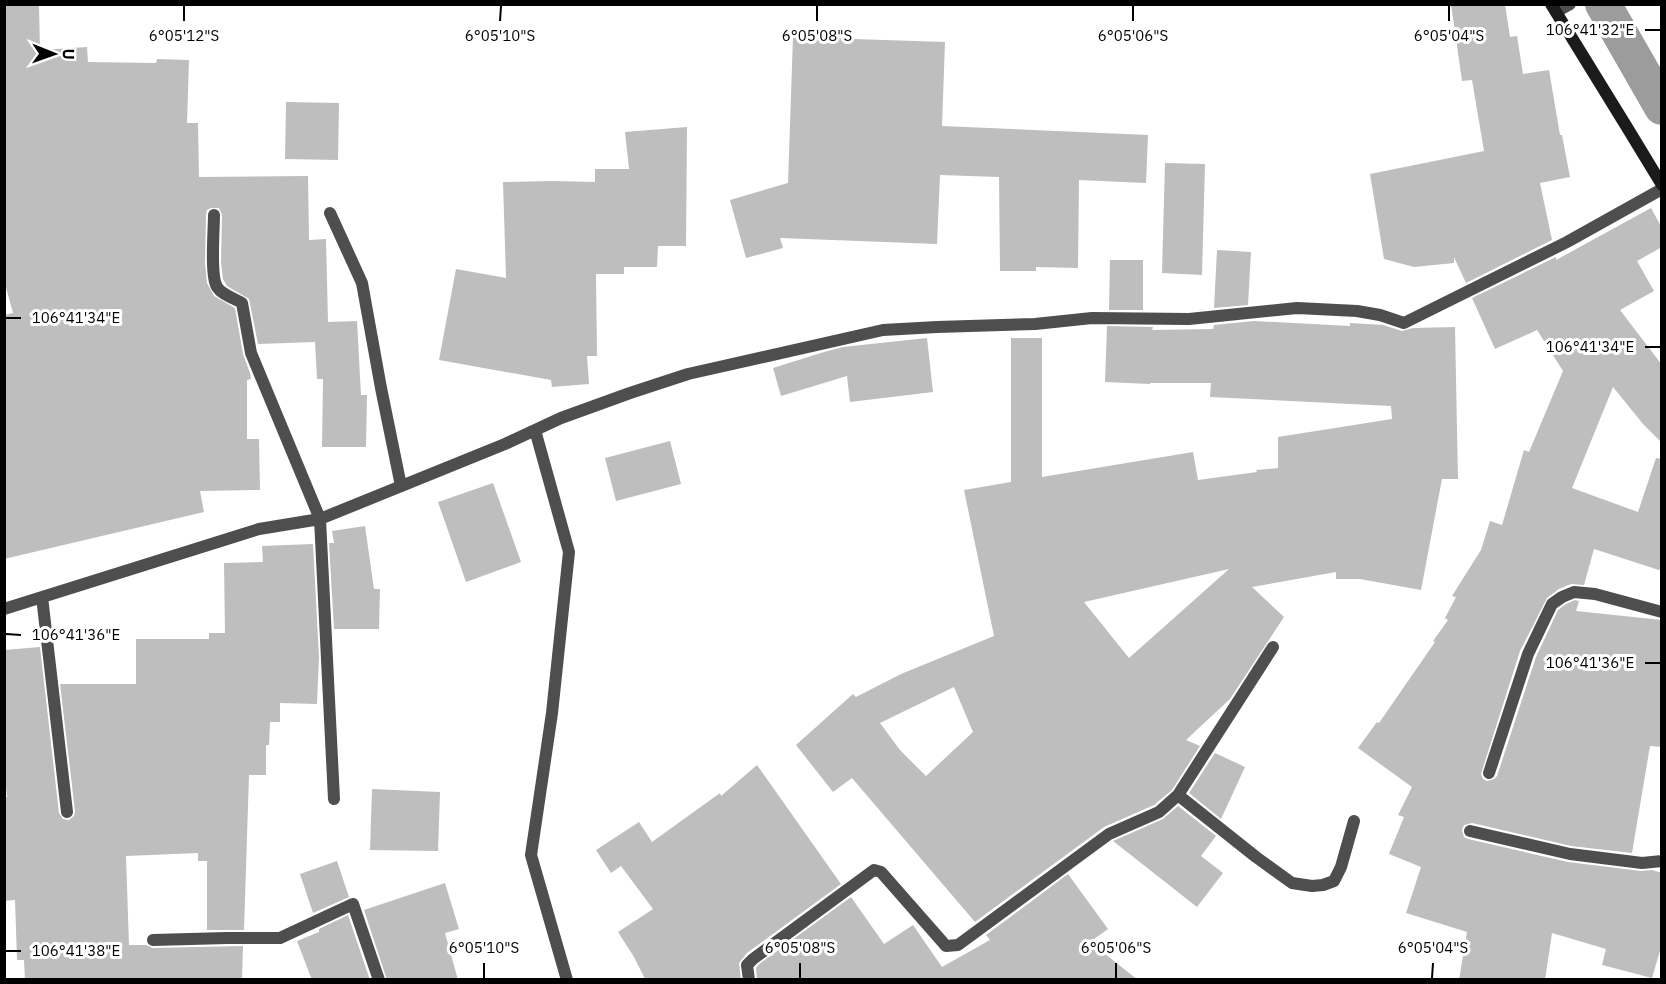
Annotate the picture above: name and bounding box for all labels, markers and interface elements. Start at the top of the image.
text: 106°41'32"E [1546,20,1634,39]
north arrow [24,24,84,84]
text: 6°05'12"S [149,26,219,45]
text: 6°05'10"S [465,26,535,45]
text: 6°05'08"S [782,26,852,45]
text: 6°05'06"S [1098,26,1168,45]
text: 6°05'04"S [1414,26,1484,45]
text: U [59,49,79,60]
text: 106°41'34"E [32,308,120,327]
text: 106°41'34"E [1546,337,1634,356]
text: 106°41'36"E [32,625,120,644]
text: 106°41'36"E [1546,653,1634,672]
text: 6°05'10"S [449,938,519,957]
text: 6°05'08"S [765,938,835,957]
text: 6°05'06"S [1081,938,1151,957]
text: 6°05'04"S [1398,938,1468,957]
text: 106°41'38"E [32,941,120,960]

